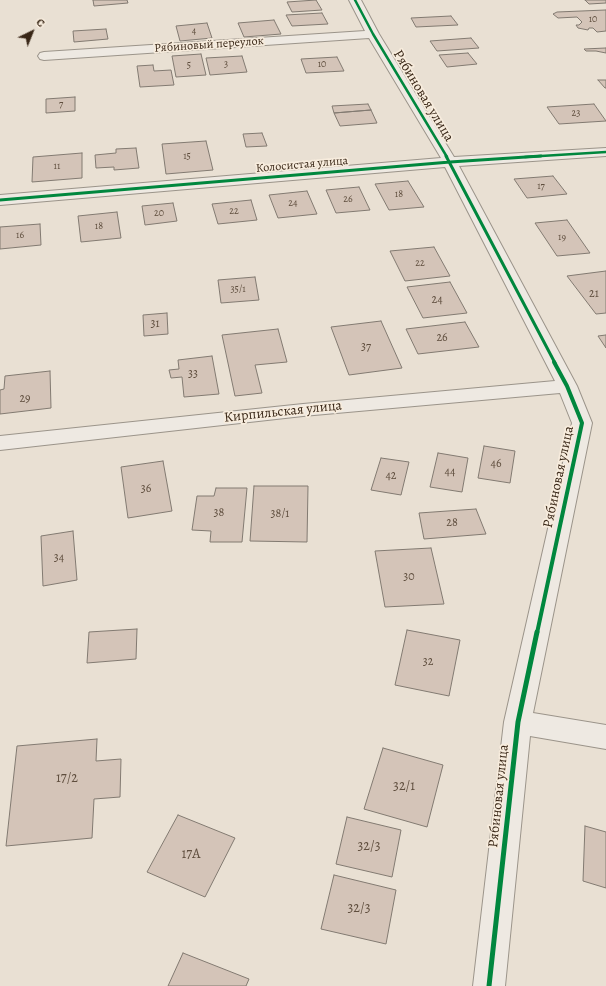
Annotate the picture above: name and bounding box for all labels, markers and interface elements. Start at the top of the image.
north arrow [12,12,52,52]
house number: 10 [589,14,597,26]
text: С [33,15,48,31]
house number: 4 [192,26,196,38]
street label: Рябиновый переулок [154,34,264,56]
street label: Рябиновая улица [389,47,457,145]
house number: 3 [224,59,228,71]
house number: 10 [318,59,326,71]
house number: 5 [187,60,191,72]
house number: 7 [59,99,63,111]
house number: 23 [572,108,580,120]
house number: 15 [183,151,191,163]
street label: Колосистая улица [255,154,349,176]
house number: 11 [54,161,60,173]
house number: 17 [537,181,545,193]
house number: 18 [395,189,403,201]
house number: 26 [343,194,353,206]
house number: 24 [288,198,298,210]
house number: 22 [229,206,239,218]
house number: 20 [154,208,164,220]
house number: 18 [95,221,103,233]
house number: 16 [16,230,24,242]
house number: 19 [558,232,566,244]
house number: 22 [415,258,425,270]
house number: 35/1 [230,284,246,296]
house number: 21 [589,287,599,301]
house number: 24 [431,293,443,307]
house number: 31 [150,317,160,331]
house number: 26 [436,331,448,345]
house number: 37 [361,340,371,354]
house number: 33 [188,367,198,381]
house number: 29 [19,392,31,406]
street label: Кирпильская улица [223,397,343,427]
street label: Рябиновая улица [540,425,578,529]
house number: 46 [491,457,501,471]
house number: 44 [445,465,455,479]
house number: 42 [385,469,397,483]
house number: 36 [141,482,151,496]
house number: 38 [214,506,224,520]
house number: 38/1 [271,507,289,521]
house number: 28 [446,516,458,530]
house number: 34 [54,551,64,565]
house number: 30 [403,570,415,584]
house number: 32 [423,655,433,669]
street label: Рябиновая улица [485,744,513,848]
house number: 17/2 [56,771,78,787]
house number: 32/1 [393,779,415,795]
house number: 32/3 [358,839,380,855]
house number: 17А [182,847,200,863]
house number: 32/3 [348,901,370,917]

